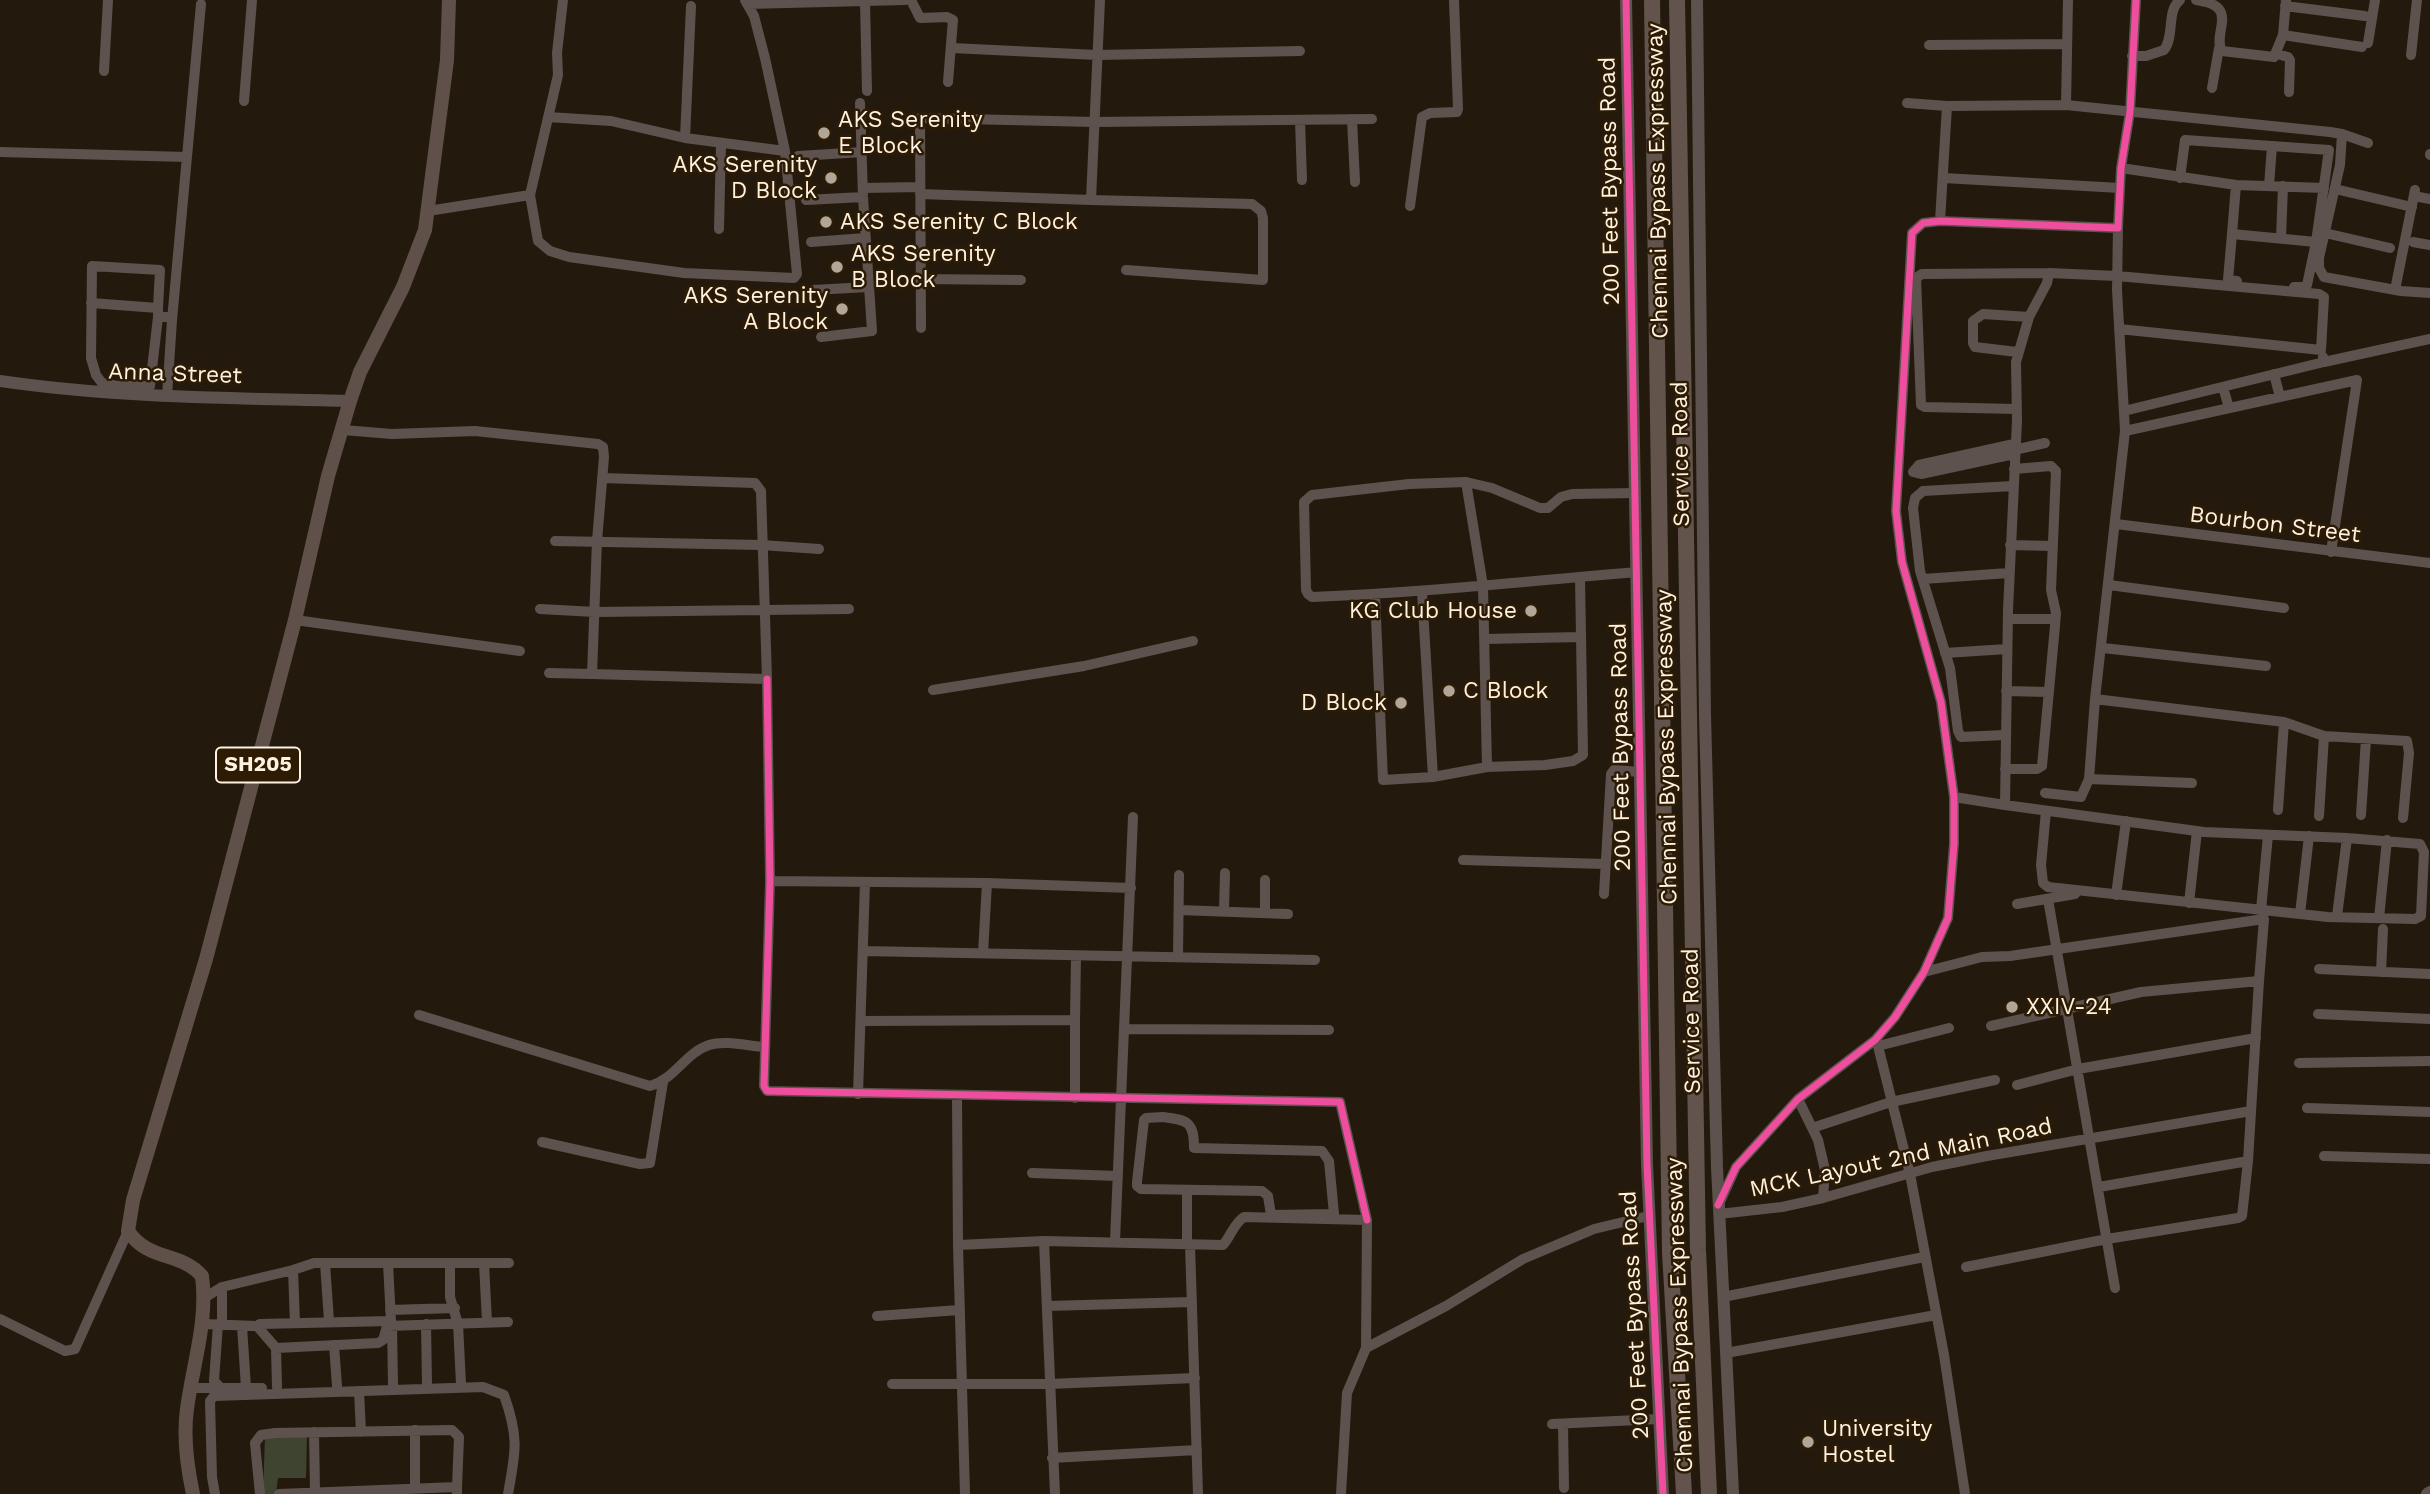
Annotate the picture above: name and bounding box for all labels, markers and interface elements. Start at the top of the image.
street label: Chennai Bypass Expressway [1641,23,1675,339]
street label: 200 Feet Bypass Road [1594,56,1626,306]
place label: AKS Serenity E Block [838,106,983,160]
marker: AKS Serenity E Block [816,125,832,141]
place label: AKS Serenity D Block [672,151,817,205]
marker: AKS Serenity D Block [823,170,839,186]
place label: AKS Serenity C Block [840,208,1078,236]
marker: AKS Serenity C Block [818,214,834,230]
place label: AKS Serenity B Block [851,240,996,294]
marker: AKS Serenity B Block [829,259,845,275]
place label: AKS Serenity A Block [683,282,828,336]
marker: AKS Serenity A Block [834,301,850,317]
street label: Anna Street [108,358,242,390]
street label: Service Road [1666,381,1696,527]
street label: Bourbon Street [2188,501,2362,549]
street label: Chennai Bypass Expressway [1650,589,1684,905]
place label: KG Club House [1349,597,1517,625]
marker: KG Club House [1523,603,1539,619]
street label: 200 Feet Bypass Road [1605,622,1637,872]
place label: C Block [1463,677,1548,705]
marker: C Block [1441,683,1457,699]
place label: D Block [1301,689,1387,717]
marker: D Block [1393,695,1409,711]
road number: SH205 [216,748,300,782]
street label: Service Road [1677,948,1707,1094]
place label: XXIV-24 [2026,993,2112,1021]
marker: XXIV-24 [2004,999,2020,1015]
street label: MCK Layout 2nd Main Road [1747,1112,2055,1204]
street label: Chennai Bypass Expressway [1661,1157,1699,1473]
street label: 200 Feet Bypass Road [1615,1190,1655,1440]
place label: University Hostel [1822,1415,1932,1469]
marker: University Hostel [1800,1434,1816,1450]

